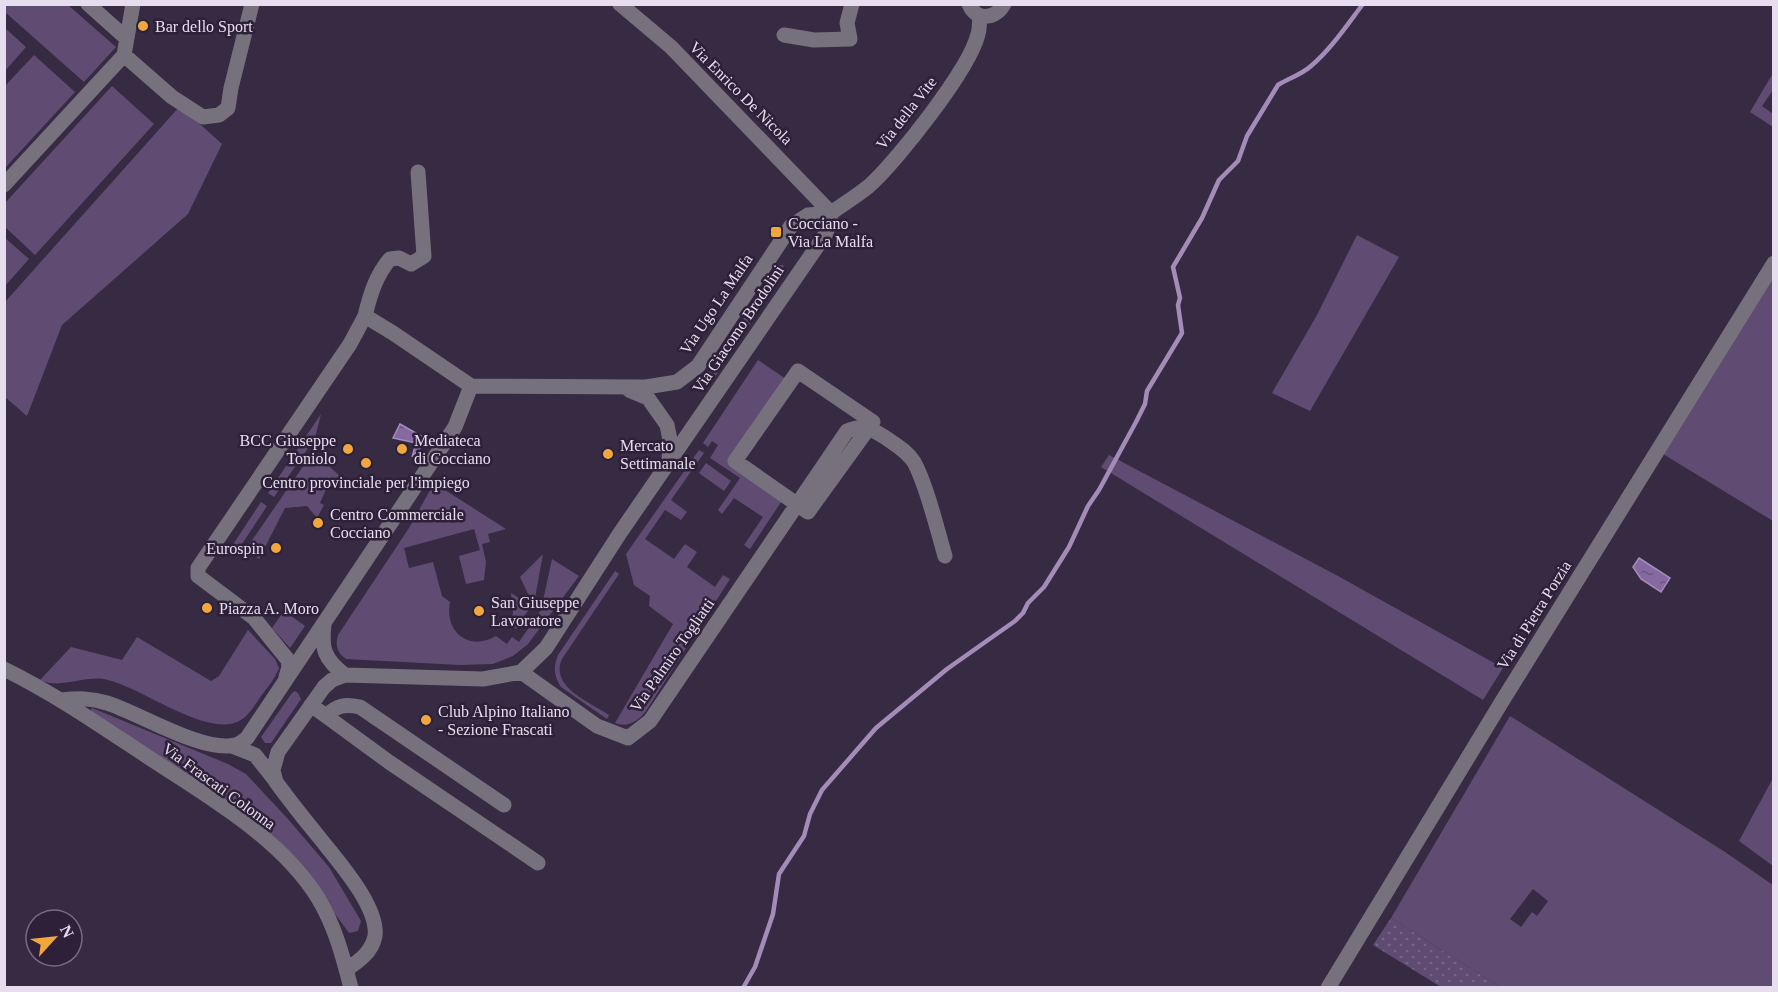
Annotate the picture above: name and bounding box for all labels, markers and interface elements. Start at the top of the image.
place label: Bar dello Sport [155,18,253,36]
marker: Bar dello Sport [136,19,150,33]
street label: Via Enrico De Nicola [686,38,796,148]
street label: Via della Vite [872,73,940,153]
place label: Cocciano - Via La Malfa [788,215,873,250]
marker: Cocciano - Via La Malfa [769,225,783,239]
street label: Via Ugo La Malfa [676,251,757,358]
street label: Via Giacomo Brodolini [689,262,787,396]
place label: BCC Giuseppe Toniolo [240,432,336,467]
place label: Mediateca di Cocciano [414,432,491,467]
place label: Mercato Settimanale [620,437,696,472]
marker: BCC Giuseppe Toniolo [341,442,355,456]
marker: Mediateca di Cocciano [395,442,409,456]
marker: Mercato Settimanale [601,447,615,461]
marker: Centro provinciale per l'impiego [359,456,373,470]
place label: Centro provinciale per l'impiego [262,474,470,492]
place label: Centro Commerciale Cocciano [330,506,464,541]
marker: Centro Commerciale Cocciano [311,516,325,530]
place label: Eurospin [206,540,264,558]
marker: Eurospin [269,541,283,555]
street label: Via di Pietra Porzia [1494,558,1574,672]
place label: San Giuseppe Lavoratore [491,594,579,629]
street label: Via Palmiro Togliatti [626,595,719,716]
place label: Piazza A. Moro [219,600,319,617]
marker: Piazza A. Moro [200,601,214,615]
marker: San Giuseppe Lavoratore [472,604,486,618]
place label: Club Alpino Italiano - Sezione Frascati [438,703,570,738]
marker: Club Alpino Italiano - Sezione Frascati [419,713,433,727]
street label: Via Frascati Colonna [159,739,279,833]
north arrow [24,908,84,968]
text: N [57,922,77,941]

